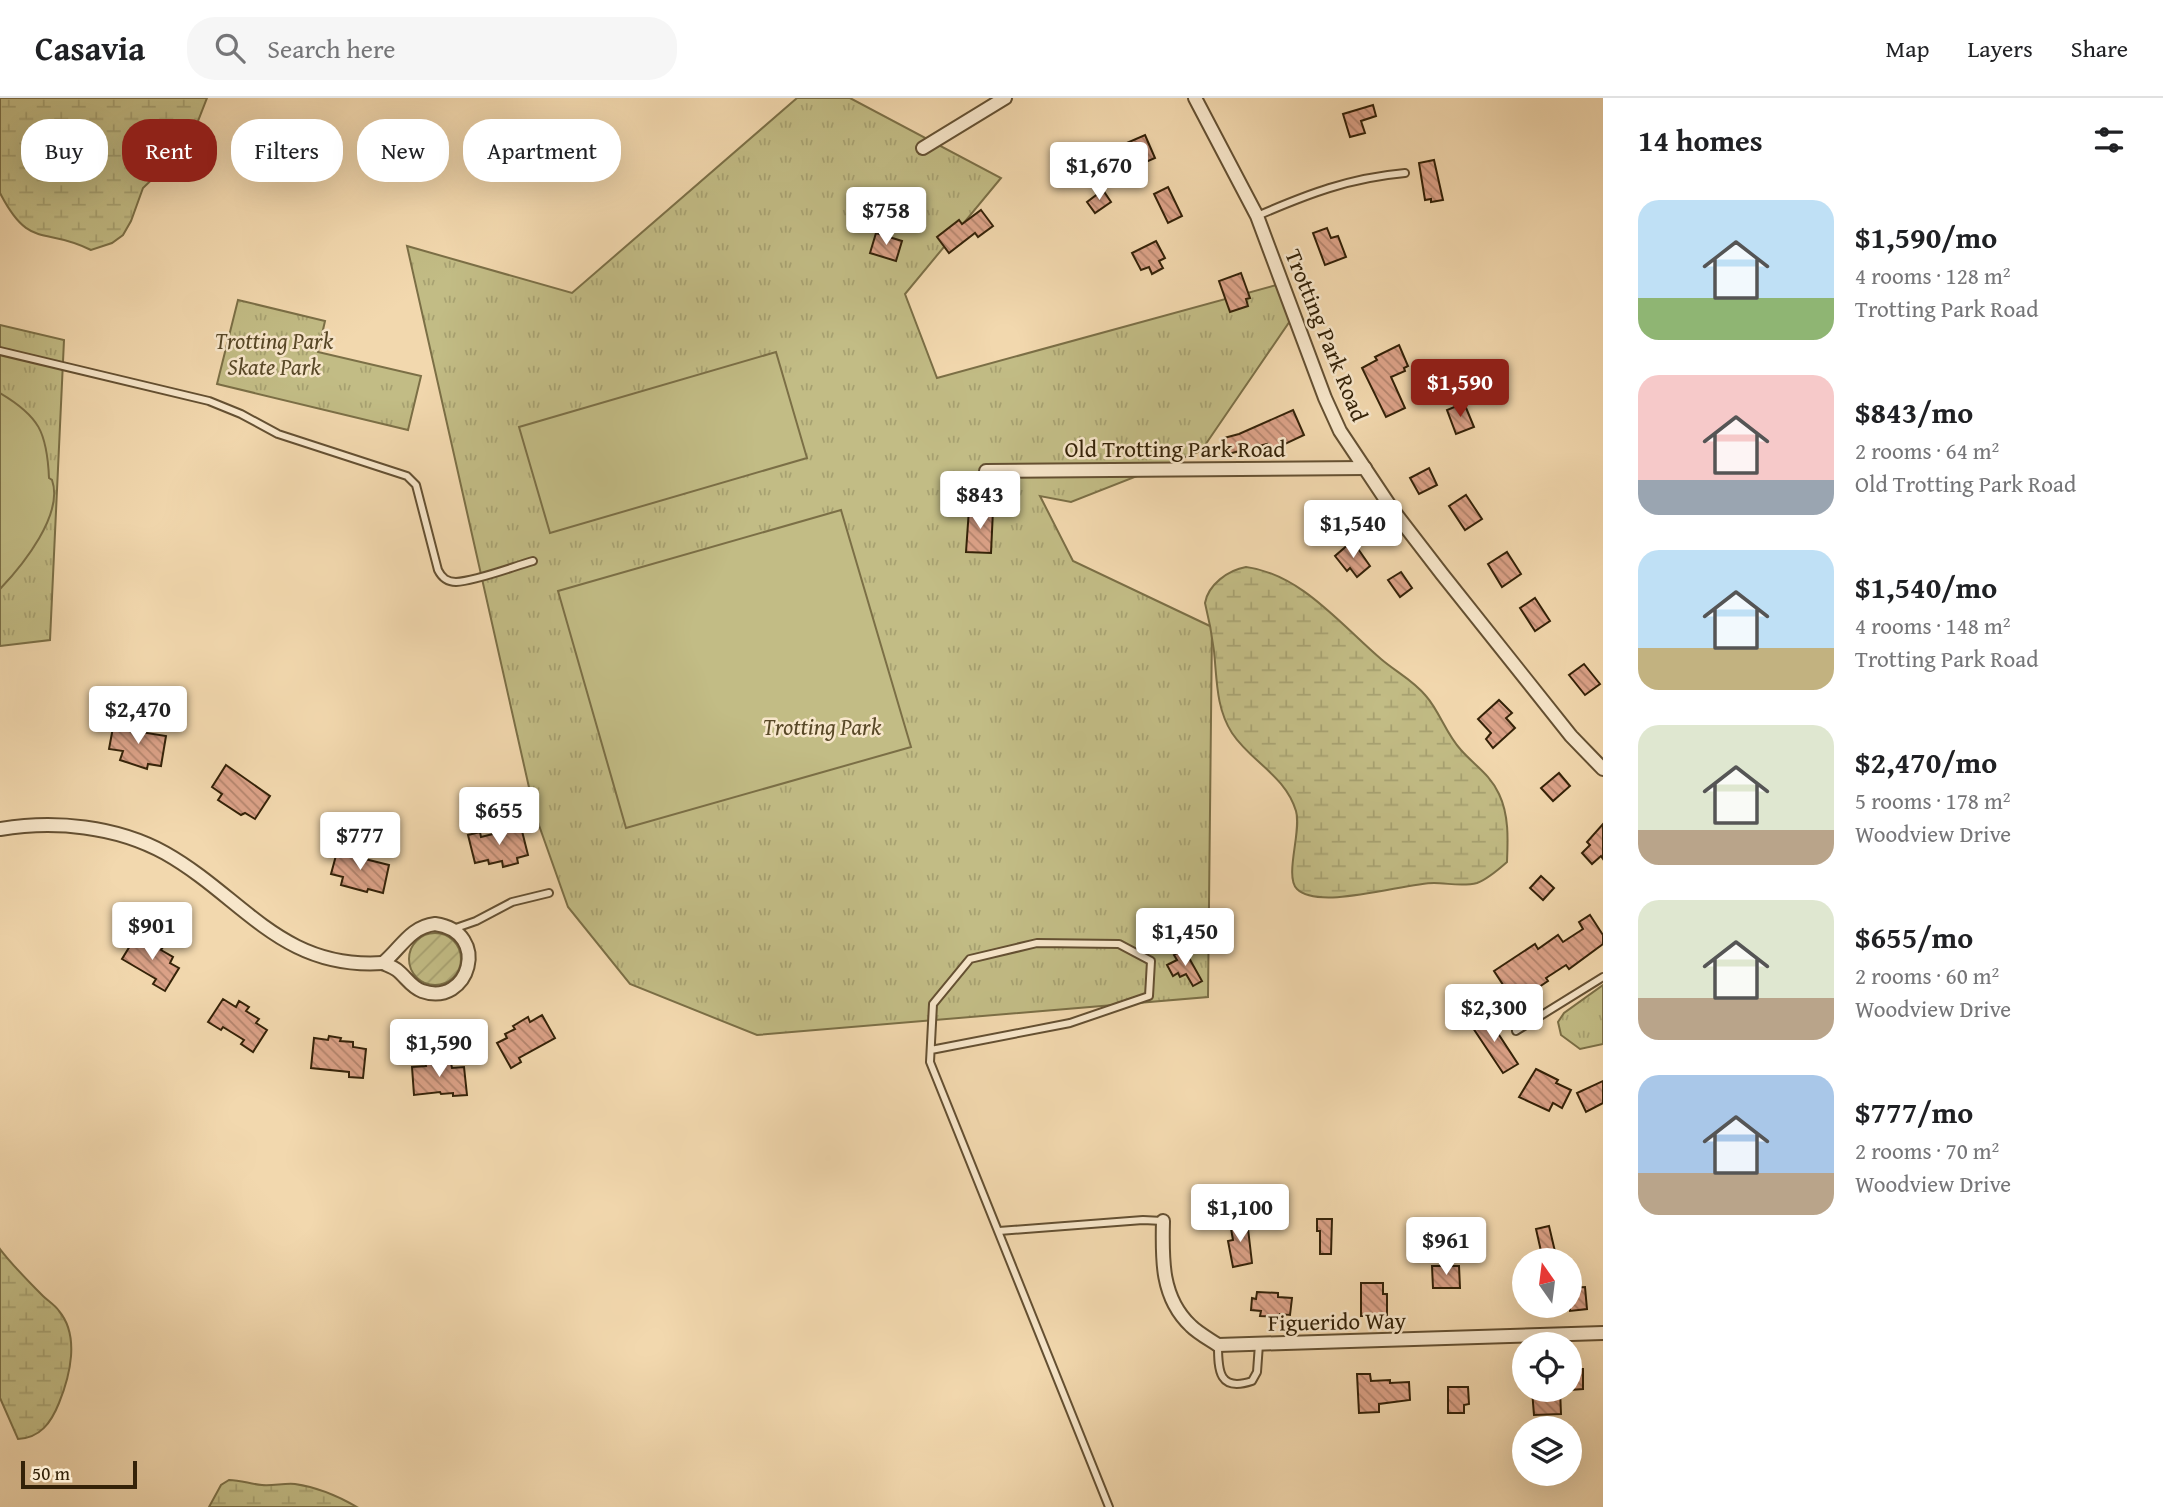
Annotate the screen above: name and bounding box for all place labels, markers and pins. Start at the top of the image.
pin: $1,670 [1042,142,1156,202]
pin: $758 [845,188,927,247]
pin: $1,590 [1403,360,1517,419]
pin: $843 [939,472,1021,531]
pin: $1,540 [1296,500,1410,560]
pin: $2,470 [81,686,195,746]
pin: $655 [458,788,540,847]
pin: $777 [319,812,401,872]
pin: $901 [111,902,193,962]
pin: $1,450 [1128,908,1242,968]
pin: $2,300 [1437,984,1551,1044]
pin: $1,590 [382,1020,496,1079]
pin: $1,100 [1183,1184,1297,1244]
pin: $961 [1405,1218,1487,1277]

